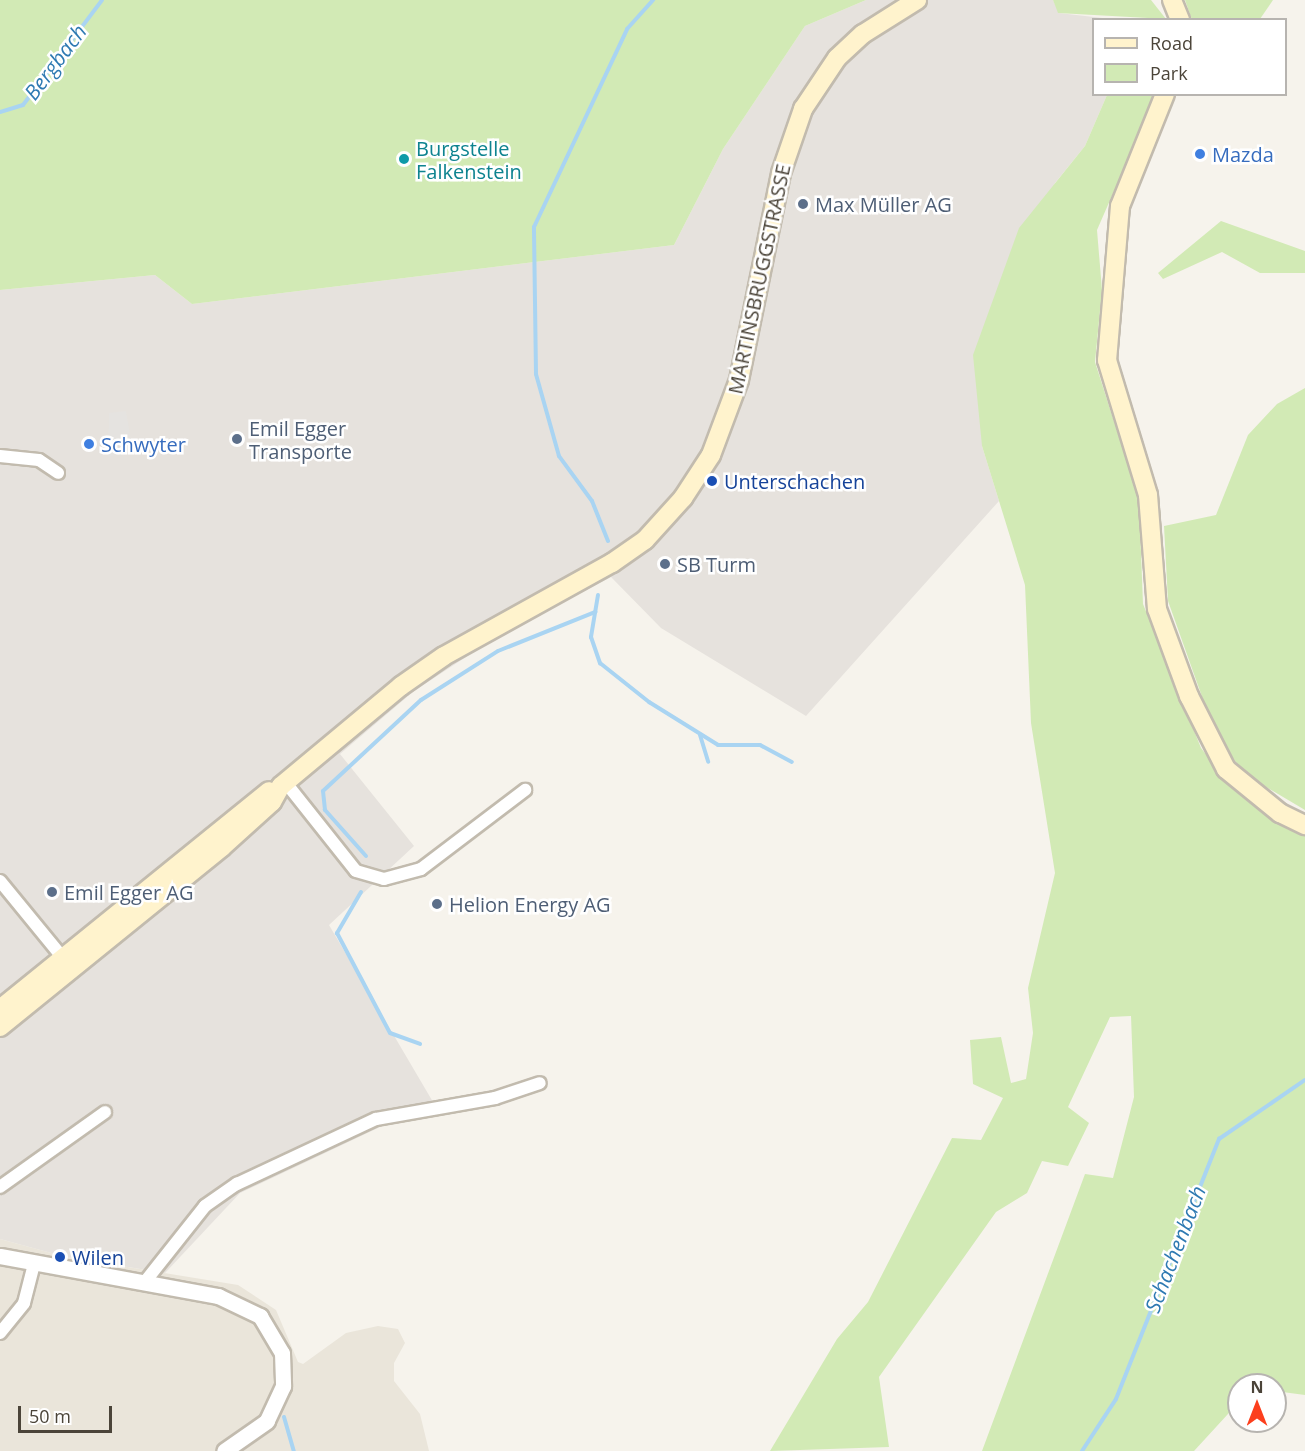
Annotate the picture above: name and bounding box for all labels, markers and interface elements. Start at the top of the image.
legend [1092,18,1287,96]
water label: Bergbach [18,19,92,105]
text: Road [1150,31,1193,55]
text: Park [1150,61,1188,85]
place label: Burgstelle Falkenstein [416,136,522,183]
place label: Mazda [1212,142,1274,166]
marker: Mazda [1193,147,1207,161]
marker: Burgstelle Falkenstein [397,152,411,166]
street label: MARTINSBRUGGSTRASSE [723,162,795,396]
place label: Max Müller AG [815,192,952,216]
marker: Max Müller AG [796,197,810,211]
place label: Emil Egger Transporte [249,416,352,463]
place label: Schwyter [101,432,186,456]
marker: Emil Egger Transporte [230,432,244,446]
marker: Schwyter [82,437,96,451]
place label: Unterschachen [724,469,865,493]
marker: Unterschachen [705,474,719,488]
place label: SB Turm [677,552,756,576]
marker: SB Turm [658,557,672,571]
place label: Emil Egger AG [64,880,194,904]
marker: Emil Egger AG [45,885,59,899]
place label: Helion Energy AG [449,892,611,916]
marker: Helion Energy AG [430,897,444,911]
water label: Schachenbach [1139,1182,1211,1316]
place label: Wilen [72,1245,124,1269]
marker: Wilen [53,1250,67,1264]
north arrow [1227,1373,1287,1433]
text: N [1250,1376,1264,1398]
scale bar [21,1394,116,1432]
text: 50 m [29,1404,71,1428]

